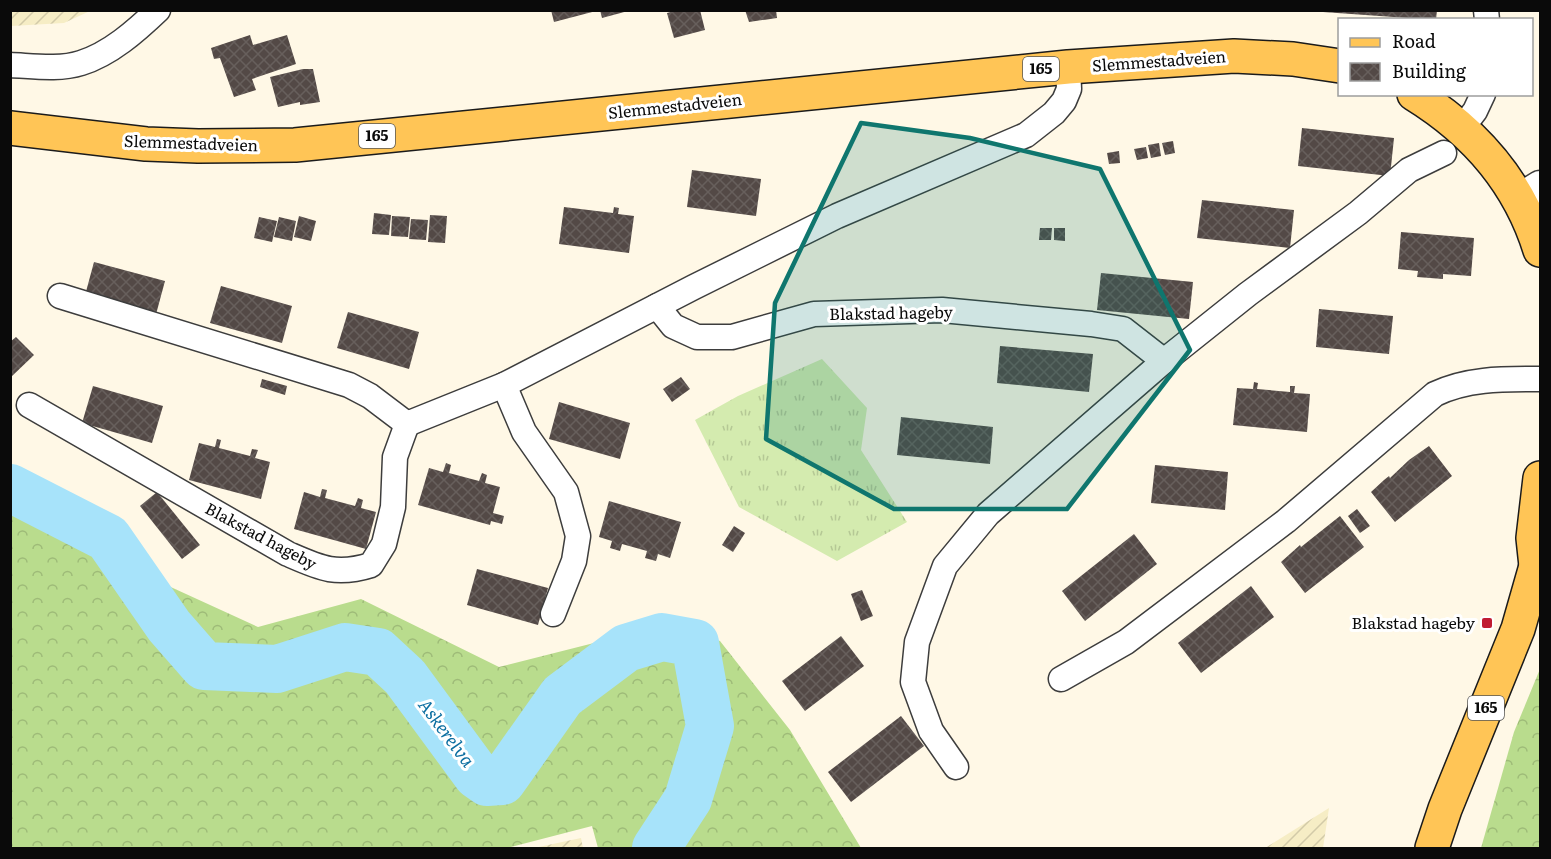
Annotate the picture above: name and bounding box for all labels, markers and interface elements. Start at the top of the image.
legend [1338,18,1533,96]
text: Road [1392,27,1436,54]
street label: Slemmestadveien [1091,43,1227,77]
road number: 165 [1023,57,1059,81]
text: Building [1392,57,1467,84]
street label: Slemmestadveien [607,86,743,124]
road number: 165 [359,124,395,148]
street label: Slemmestadveien [123,128,259,156]
street label: Blakstad hageby [829,299,954,325]
street label: Blakstad hageby [201,496,322,575]
place label: Blakstad hageby [1351,610,1476,634]
marker: Blakstad hageby [1480,616,1494,630]
water label: Askerelva [412,692,482,773]
road number: 165 [1468,696,1504,720]

